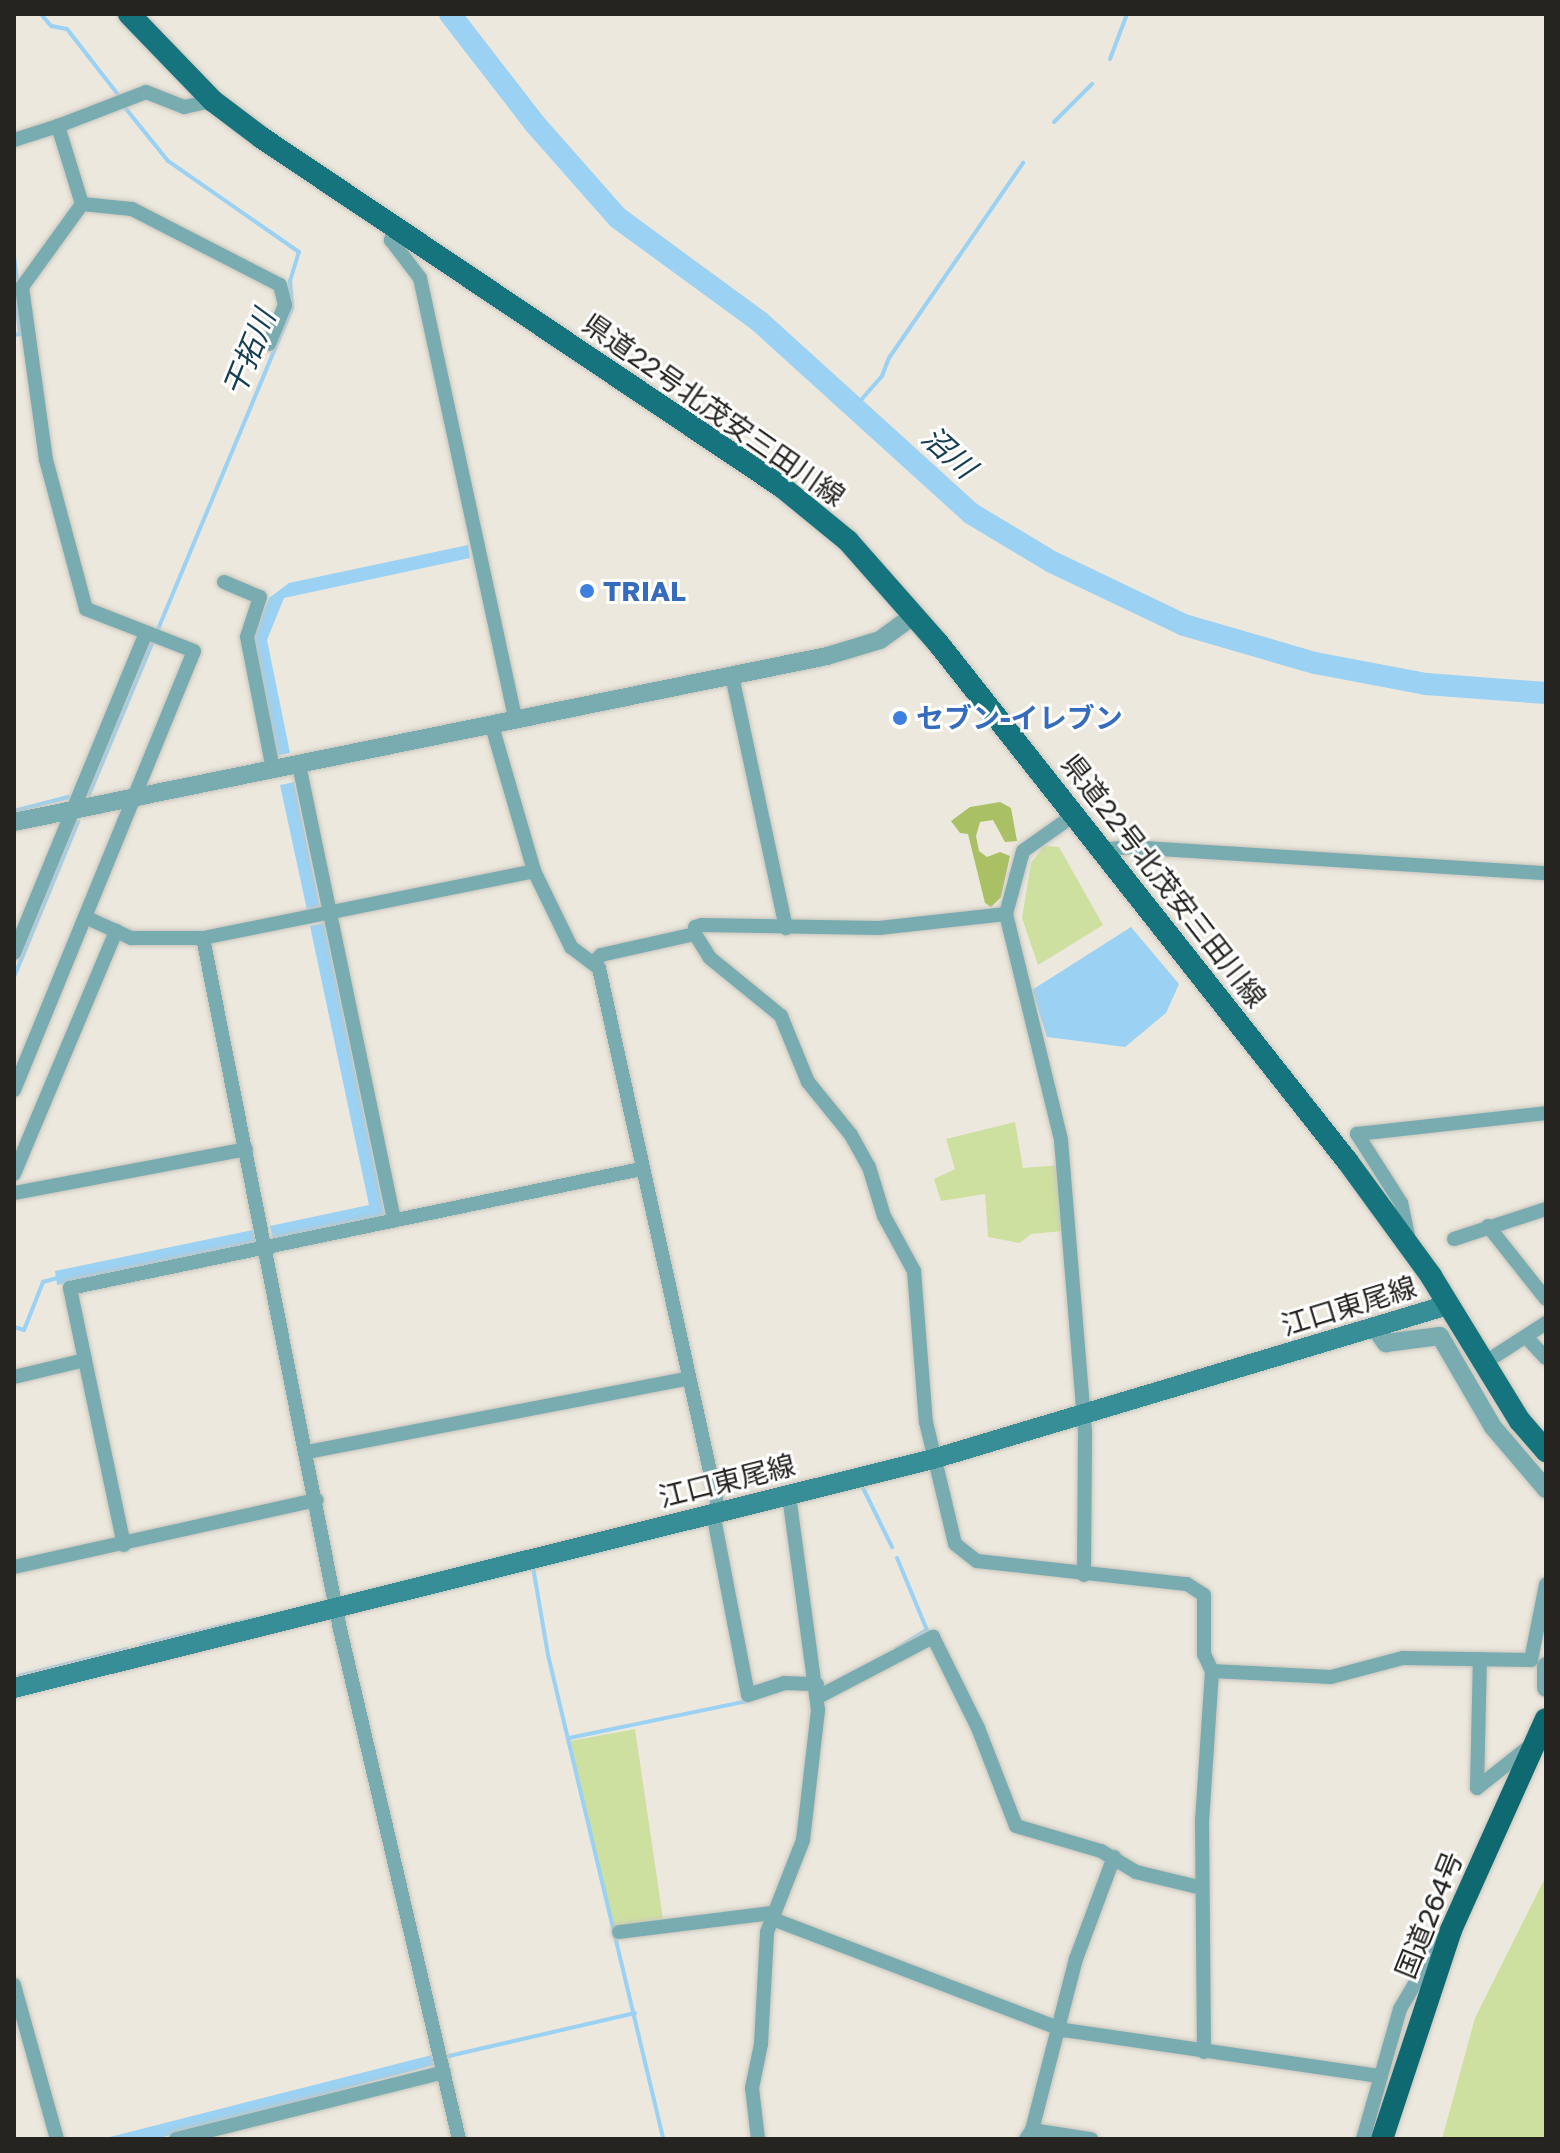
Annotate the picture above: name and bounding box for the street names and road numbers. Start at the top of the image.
street label: 県道22号北茂安三田川線 [576,307,852,513]
street label: 県道22号北茂安三田川線 [1055,748,1273,1014]
street label: 江口東尾線 [1277,1269,1421,1343]
street label: 江口東尾線 [655,1448,799,1514]
street label: 国道264号 [1388,1846,1470,1984]

